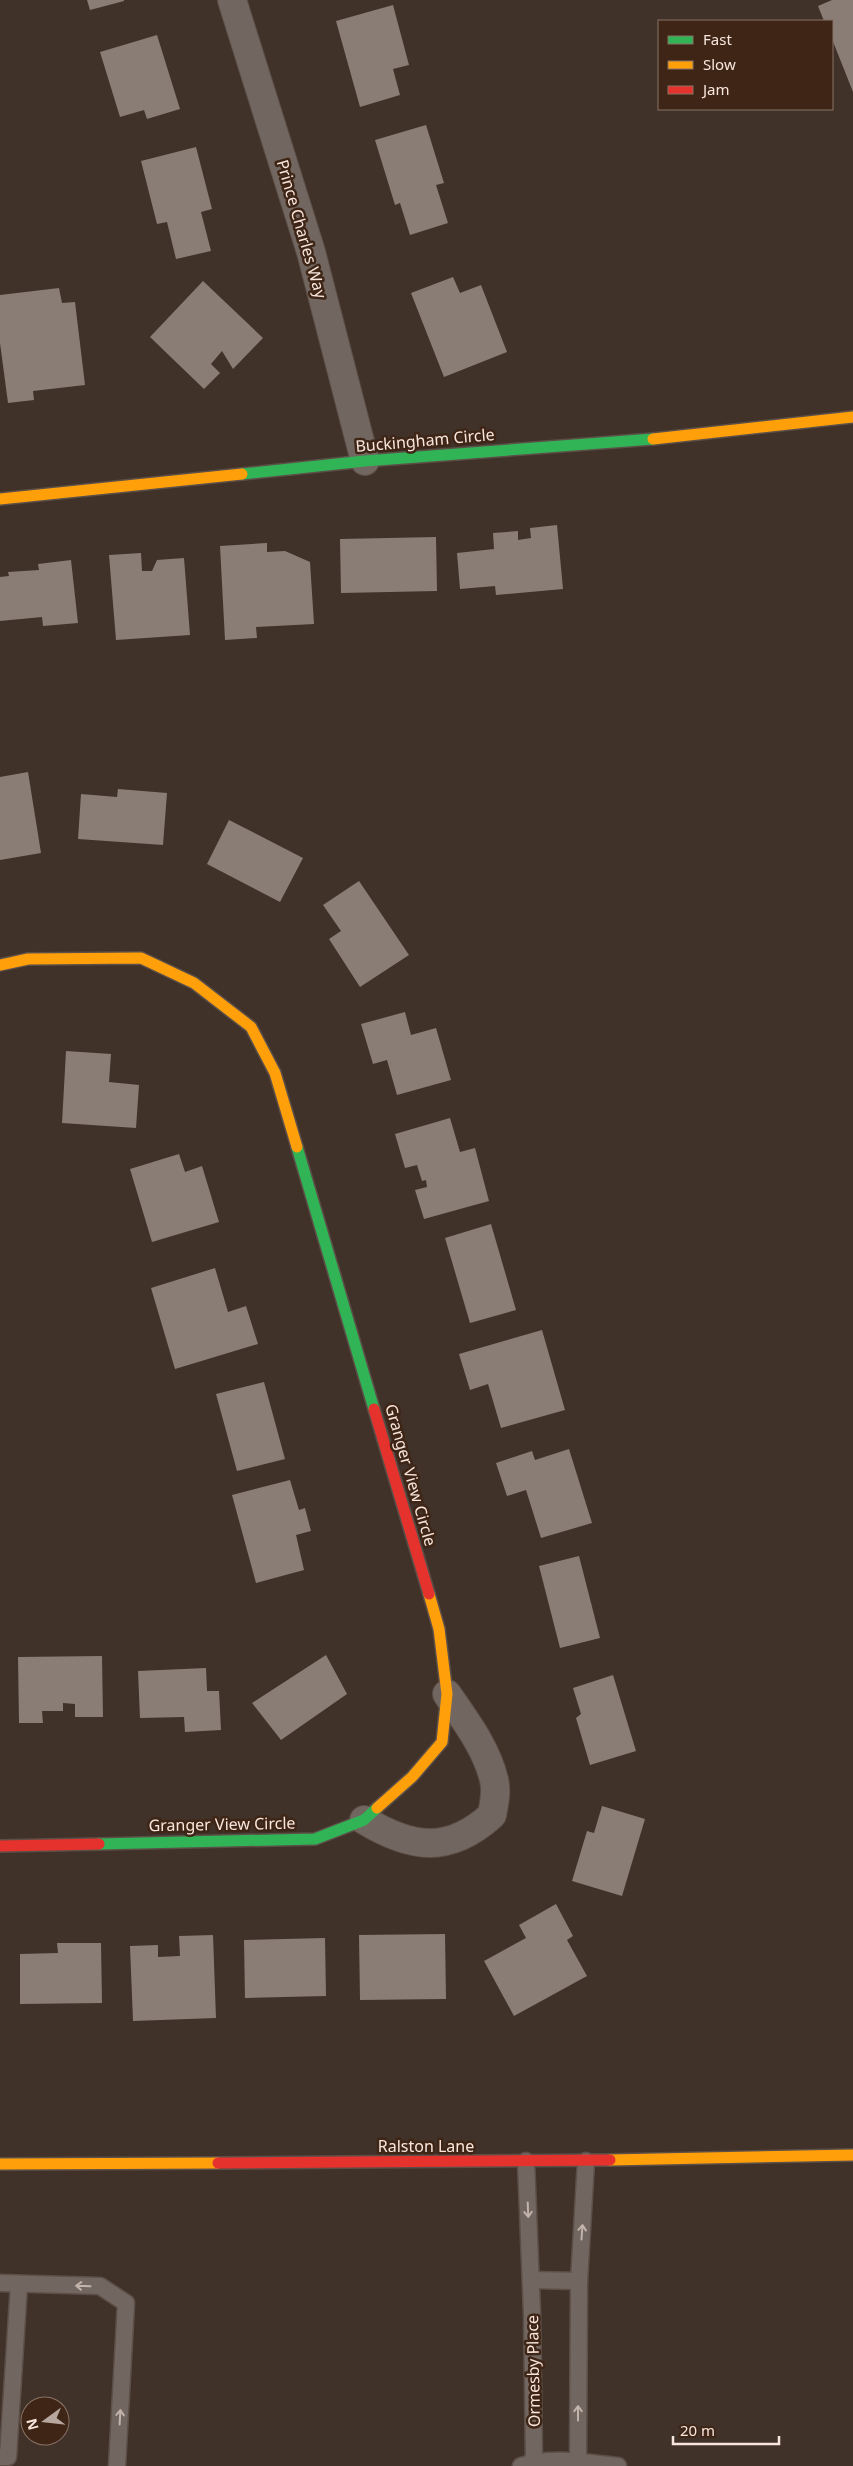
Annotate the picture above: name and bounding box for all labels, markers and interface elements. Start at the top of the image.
legend [658,20,833,110]
text: Fast [703,29,732,49]
text: Slow [703,54,736,74]
text: Jam [701,79,730,99]
street label: Prince Charles Way [272,157,333,302]
street label: Buckingham Circle [354,423,496,457]
street label: Granger View Circle [380,1401,442,1549]
street label: Granger View Circle [148,1812,296,1836]
street label: Ralston Lane [378,2135,474,2157]
one-way arrow [524,2202,533,2218]
one-way arrow [577,2224,586,2240]
one-way arrow [76,2281,92,2290]
street label: Ormesby Place [521,2315,545,2427]
north arrow [20,2396,70,2446]
one-way arrow [573,2405,583,2422]
one-way arrow [115,2410,124,2426]
scale bar [673,2414,779,2446]
text: N [21,2417,43,2432]
text: 20 m [680,2420,715,2440]

